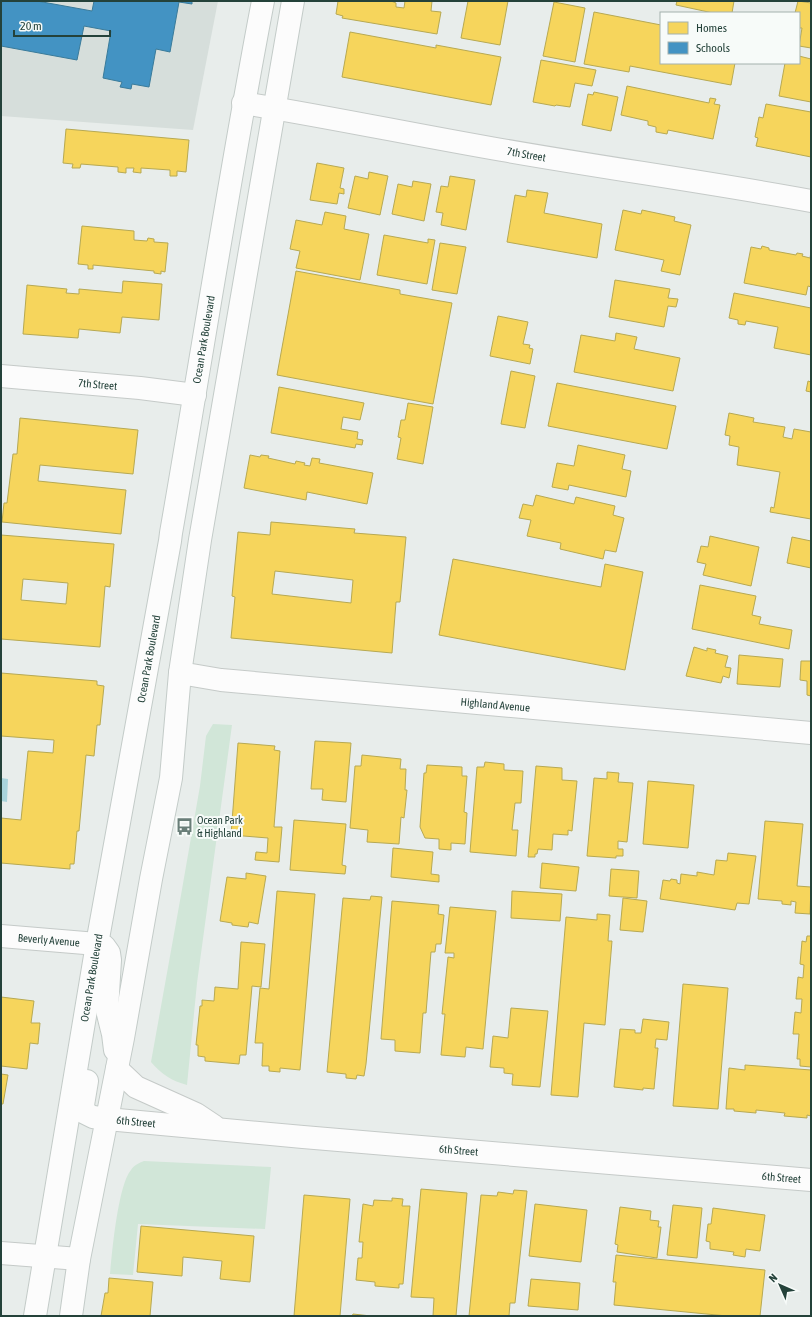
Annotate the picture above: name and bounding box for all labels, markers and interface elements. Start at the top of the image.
scale bar [14,12,110,38]
legend [660,12,800,64]
text: 20 m [20,19,42,33]
text: Homes [696,21,727,35]
text: Schools [696,41,730,55]
street label: 7th Street [506,145,547,163]
street label: Ocean Park Boulevard [190,295,217,384]
street label: 7th Street [78,377,118,392]
street label: Ocean Park Boulevard [135,614,162,704]
street label: Highland Avenue [460,696,531,714]
place label: Ocean Park & Highland [197,814,243,839]
bus stop icon: Ocean Park & Highland [174,816,194,836]
street label: Beverly Avenue [17,931,80,949]
street label: Ocean Park Boulevard [78,933,105,1022]
street label: 6th Street [116,1114,156,1129]
street label: 6th Street [438,1143,479,1158]
street label: 6th Street [761,1170,802,1185]
north arrow [760,1265,800,1305]
text: N [766,1271,779,1284]

